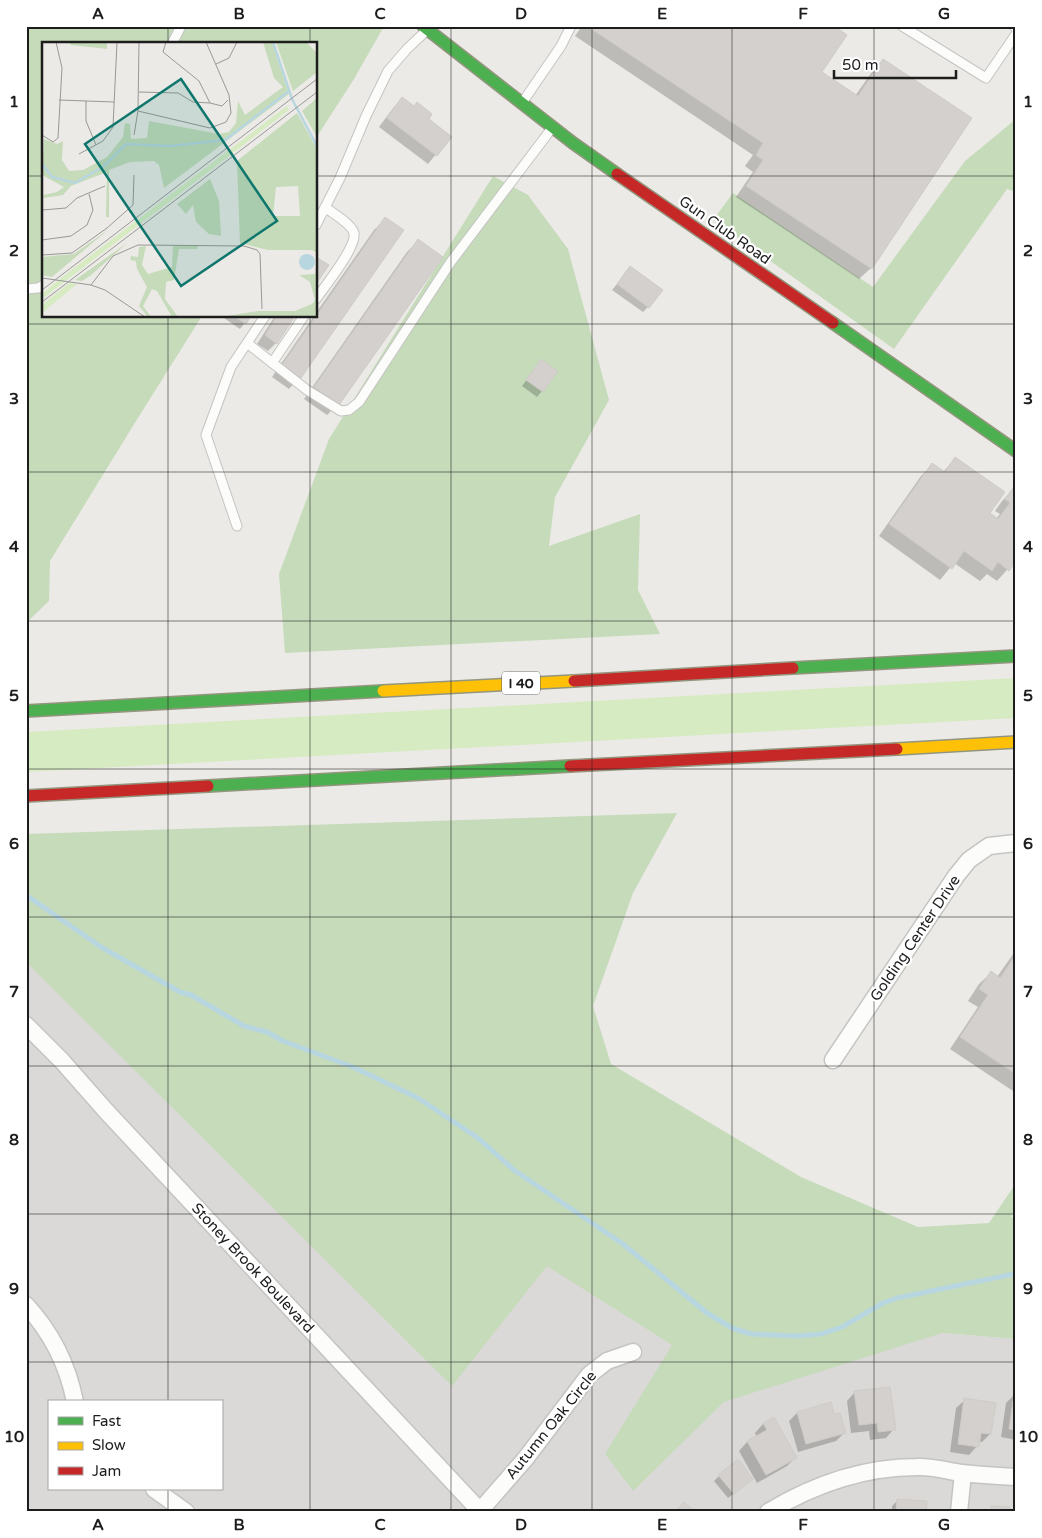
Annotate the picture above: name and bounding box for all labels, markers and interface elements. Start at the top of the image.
text: A [92,4,104,24]
text: B [233,4,245,24]
text: C [374,4,386,24]
text: D [515,4,527,24]
text: E [657,4,667,24]
text: F [798,4,808,24]
text: G [938,4,950,24]
inset map [42,42,318,318]
scale bar [834,48,957,80]
text: 50 m [842,56,879,74]
text: 1 [9,92,19,112]
text: 1 [1023,92,1033,112]
street label: Gun Club Road [676,192,774,268]
text: 2 [9,241,19,261]
text: 2 [1023,241,1033,261]
text: 3 [9,389,19,409]
text: 3 [1023,389,1033,409]
text: 4 [9,537,19,557]
text: 4 [1023,537,1033,557]
road number: I 40 [502,671,540,694]
text: 5 [9,686,19,706]
text: 5 [1023,686,1033,706]
text: 6 [9,834,19,854]
text: 6 [1023,834,1033,854]
street label: Golding Center Drive [866,872,964,1004]
text: 7 [9,982,19,1002]
text: 7 [1023,982,1033,1002]
text: 8 [9,1130,19,1150]
text: 8 [1023,1130,1033,1150]
street label: Stoney Brook Boulevard [188,1199,318,1337]
text: 9 [9,1279,19,1299]
text: 9 [1023,1279,1033,1299]
street label: Autumn Oak Circle [502,1367,600,1483]
legend [48,1400,222,1490]
text: Fast [92,1412,122,1430]
text: 10 [4,1427,24,1447]
text: 10 [1018,1427,1038,1447]
text: Slow [92,1436,126,1454]
text: Jam [92,1462,121,1480]
text: A [92,1515,104,1535]
text: B [233,1515,245,1535]
text: C [374,1515,386,1535]
text: D [515,1515,527,1535]
text: E [657,1515,667,1535]
text: F [798,1515,808,1535]
text: G [938,1515,950,1535]

